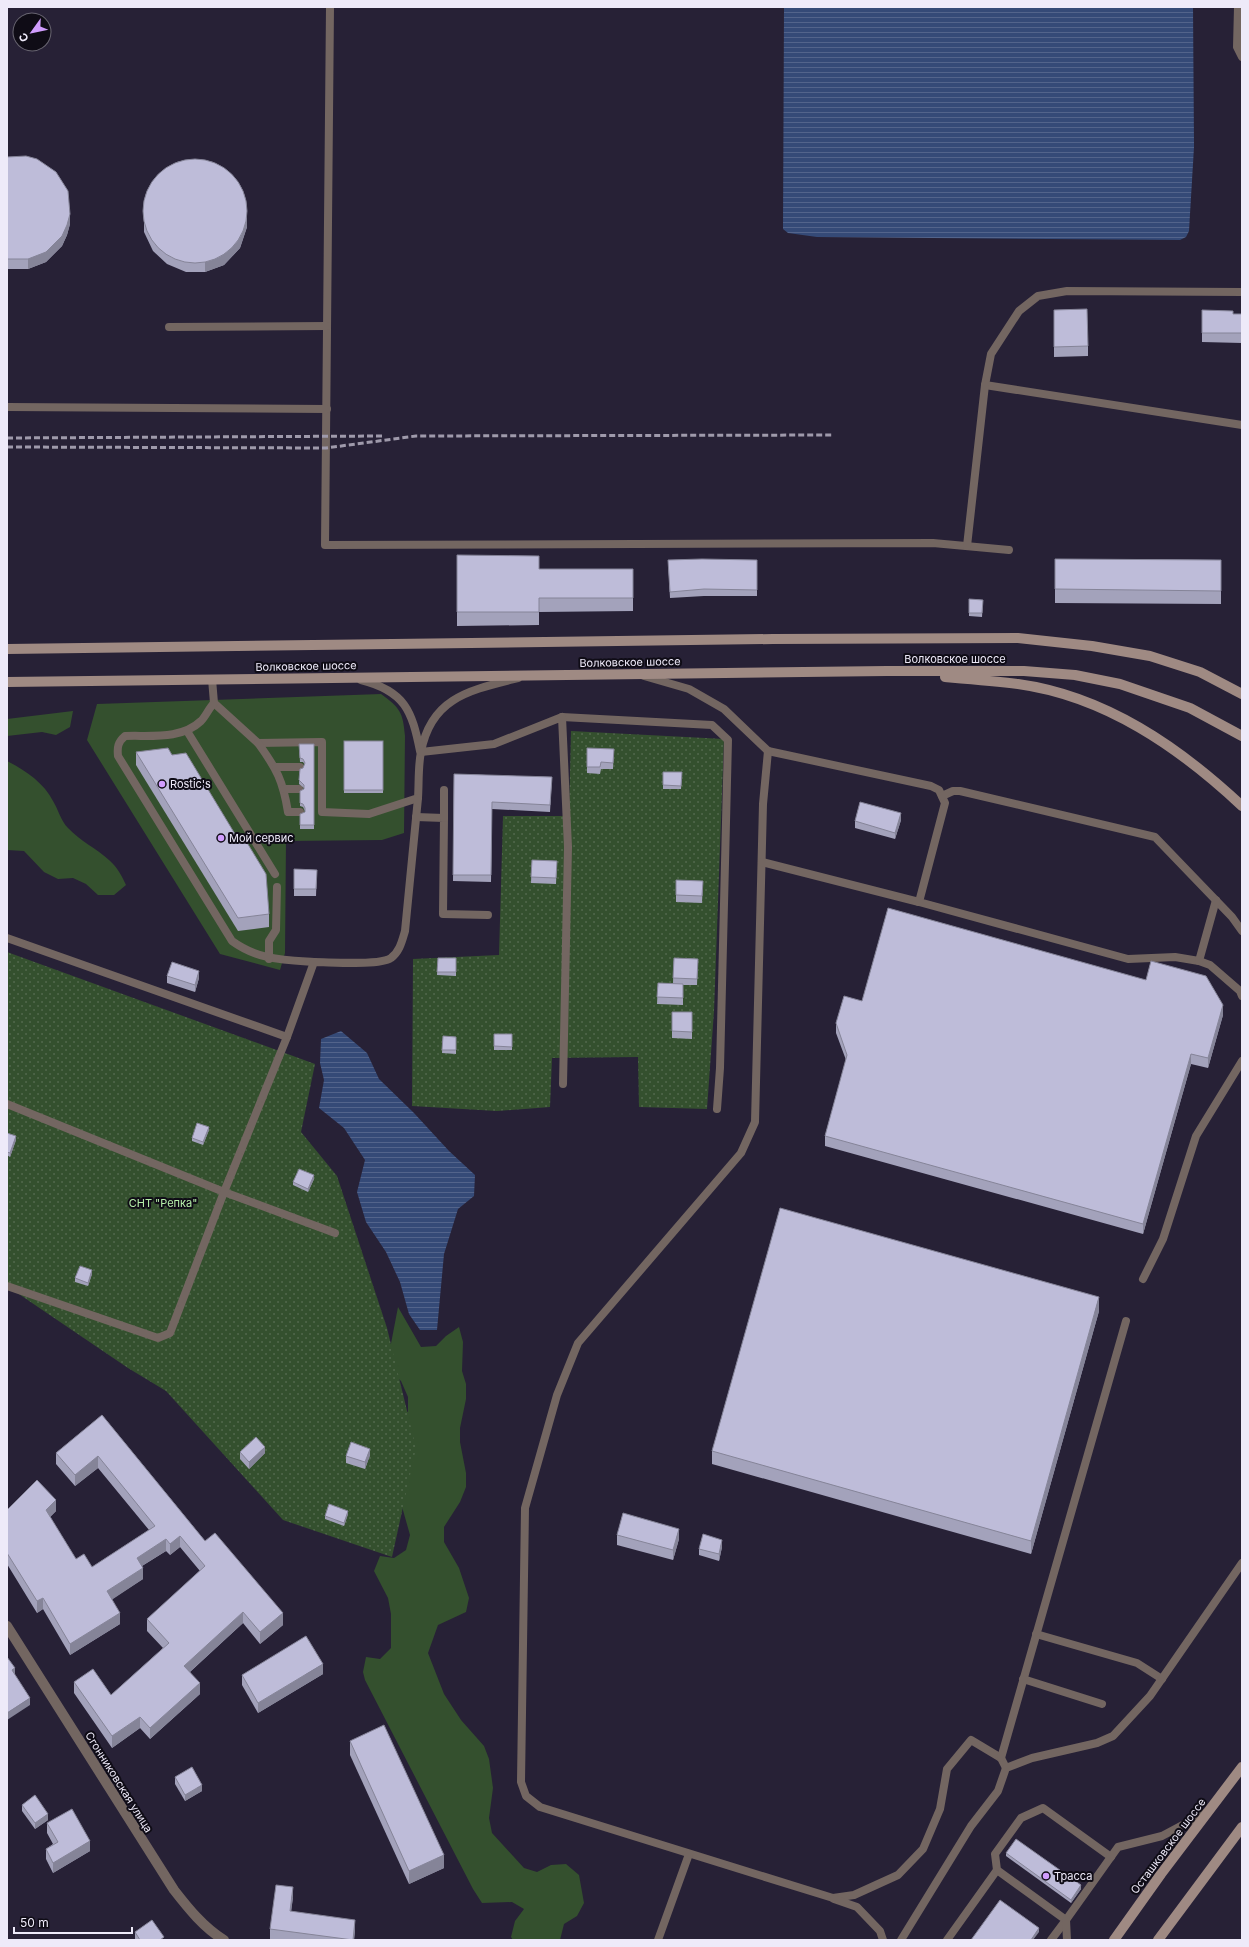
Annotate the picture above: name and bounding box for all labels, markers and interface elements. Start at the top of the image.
north arrow [12,12,52,52]
text: С [16,30,32,45]
street label: Волковское шоссе [904,652,1006,666]
street label: Волковское шоссе [579,654,681,670]
street label: Волковское шоссе [255,658,357,674]
place label: Rostic's [170,777,211,791]
marker: Rostic's [157,779,167,789]
place label: Мой сервис [229,831,294,845]
marker: Мой сервис [216,833,226,843]
park label: СНТ "Репка" [129,1196,197,1210]
street label: Сгонниковская улица [82,1729,156,1835]
street label: Осташковское шоссе [1127,1795,1209,1897]
place label: Трасса [1054,1869,1092,1883]
marker: Трасса [1041,1871,1051,1881]
scale bar [14,1909,132,1935]
text: 50 m [20,1915,49,1930]

